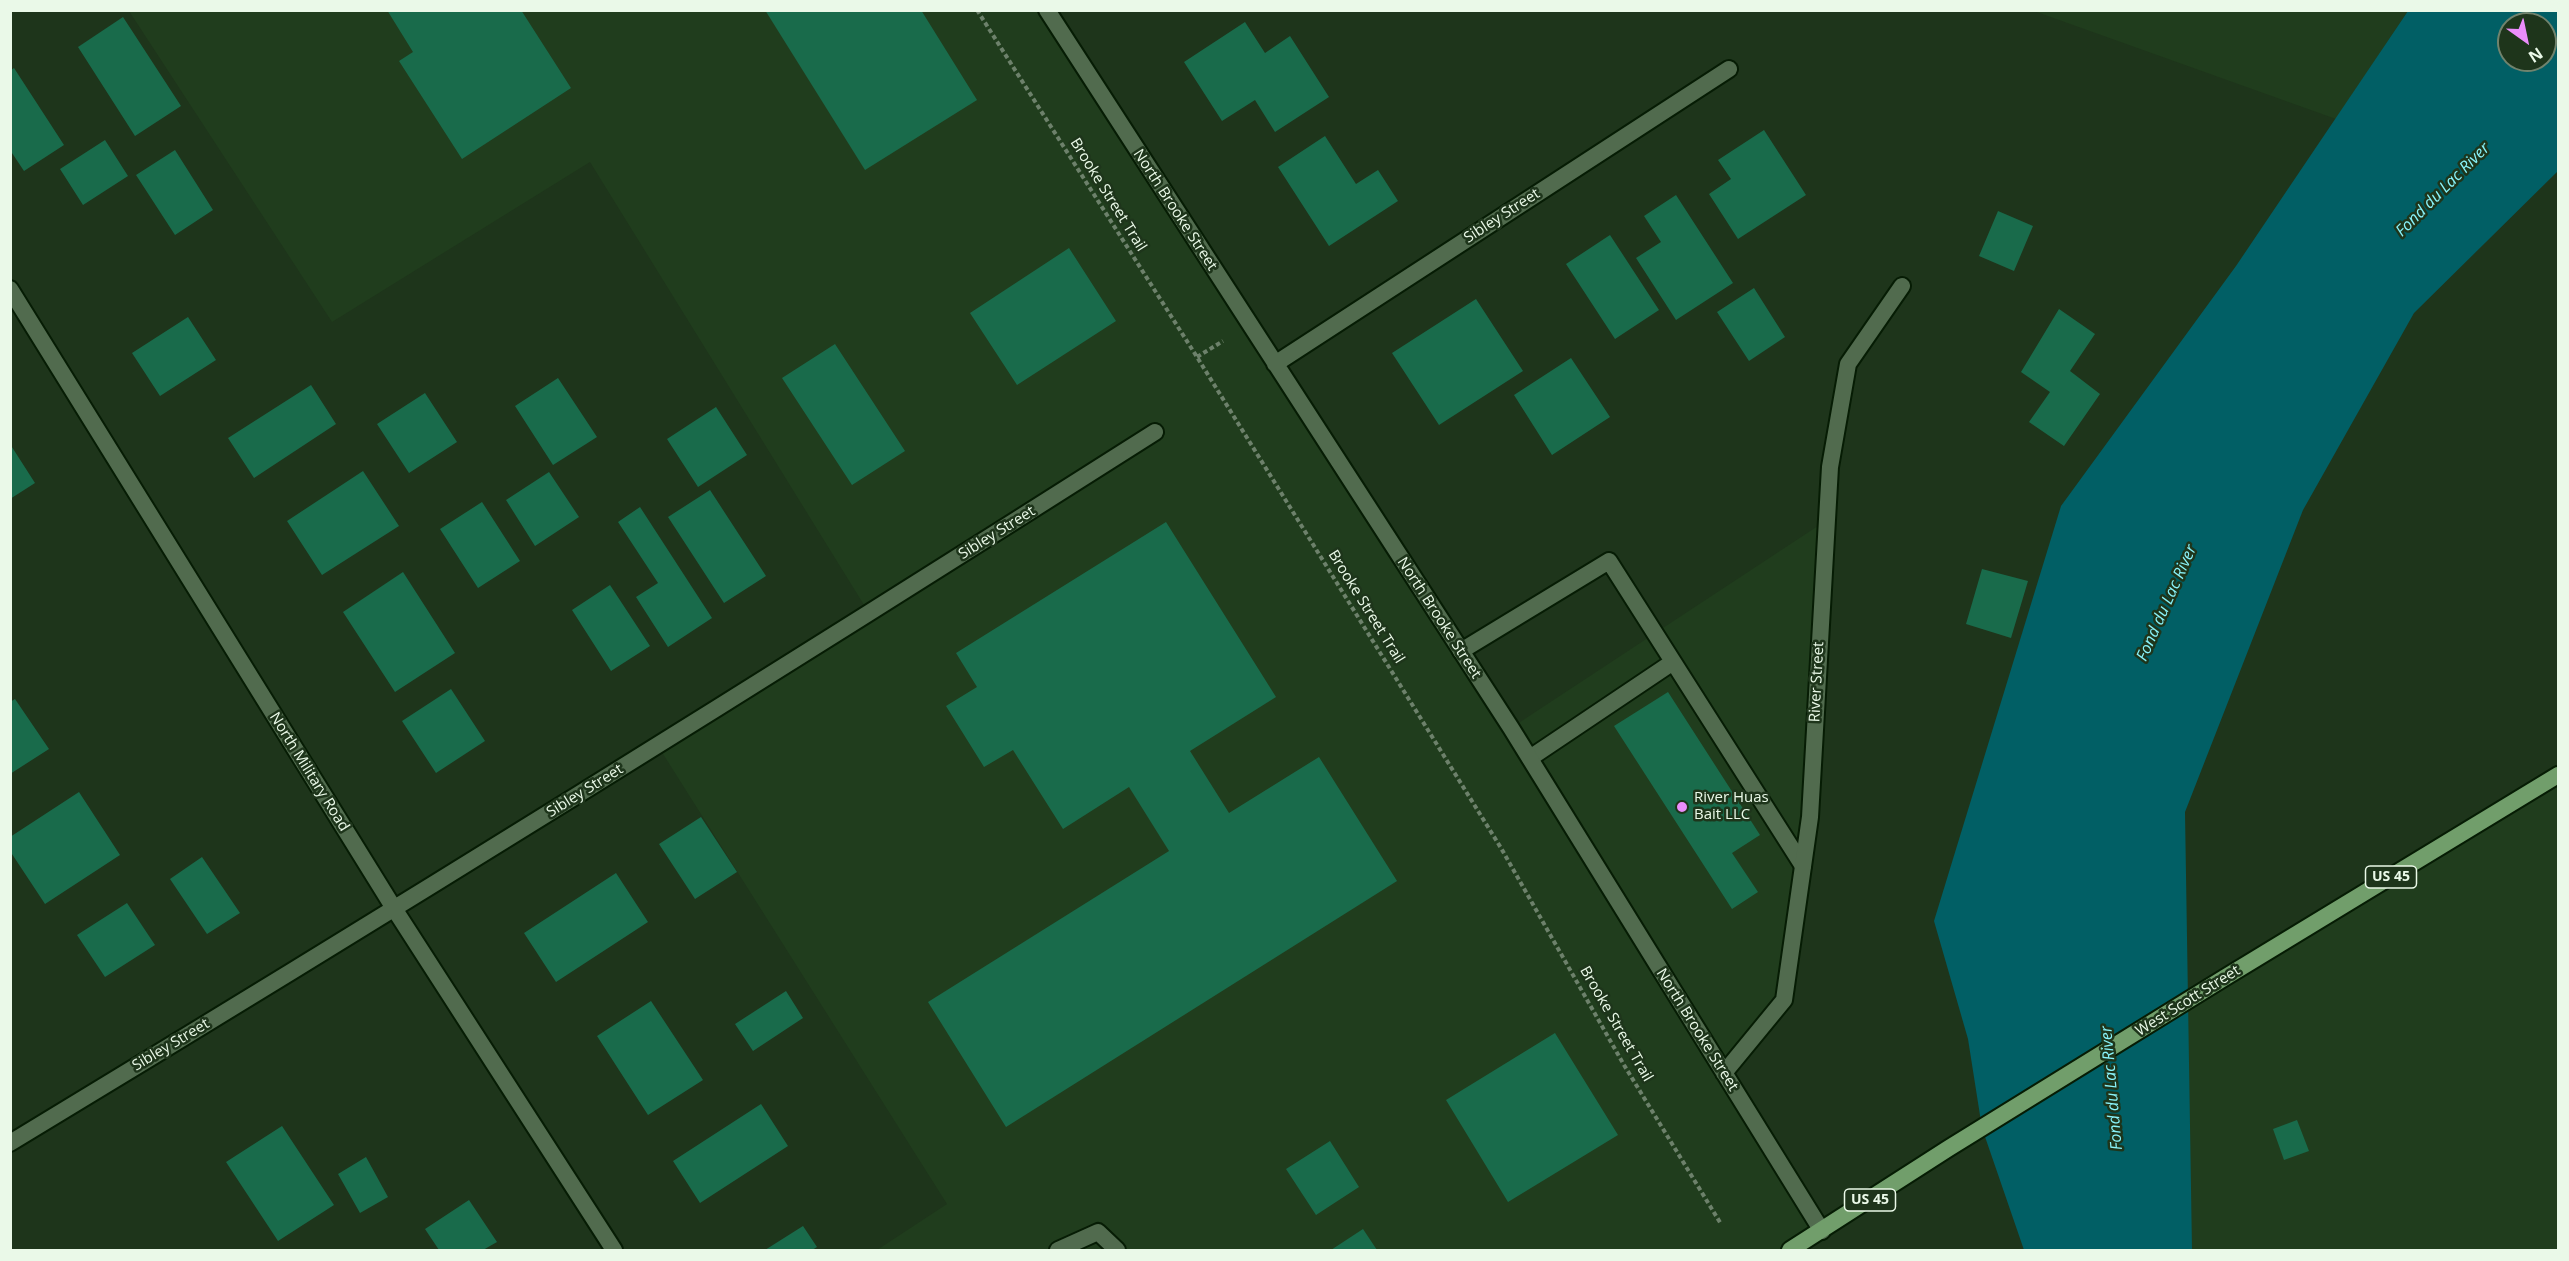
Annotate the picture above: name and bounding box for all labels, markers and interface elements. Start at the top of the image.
north arrow [2497,12,2557,72]
text: N [2524,43,2547,68]
street label: Brooke Street Trail [1066,135,1150,255]
water label: Fond du Lac River [2392,139,2494,241]
street label: North Brooke Street [1129,146,1221,274]
street label: Sibley Street [1461,185,1543,247]
street label: Sibley Street [955,502,1039,564]
water label: Fond du Lac River [2133,542,2201,664]
street label: Brooke Street Trail [1324,547,1408,667]
street label: North Brooke Street [1393,554,1485,682]
street label: River Street [1806,641,1828,723]
street label: North Military Road [265,709,353,835]
street label: Sibley Street [543,760,627,822]
place label: River Huas Bait LLC [1694,789,1769,824]
marker: River Huas Bait LLC [1675,800,1689,814]
road number: US 45 [2366,866,2416,888]
street label: West Scott Street [2133,962,2243,1040]
street label: Brooke Street Trail [1576,963,1656,1085]
street label: North Brooke Street [1652,966,1742,1094]
street label: Sibley Street [129,1015,213,1075]
water label: Fond du Lac River [2097,1025,2127,1151]
road number: US 45 [1844,1189,1896,1211]

